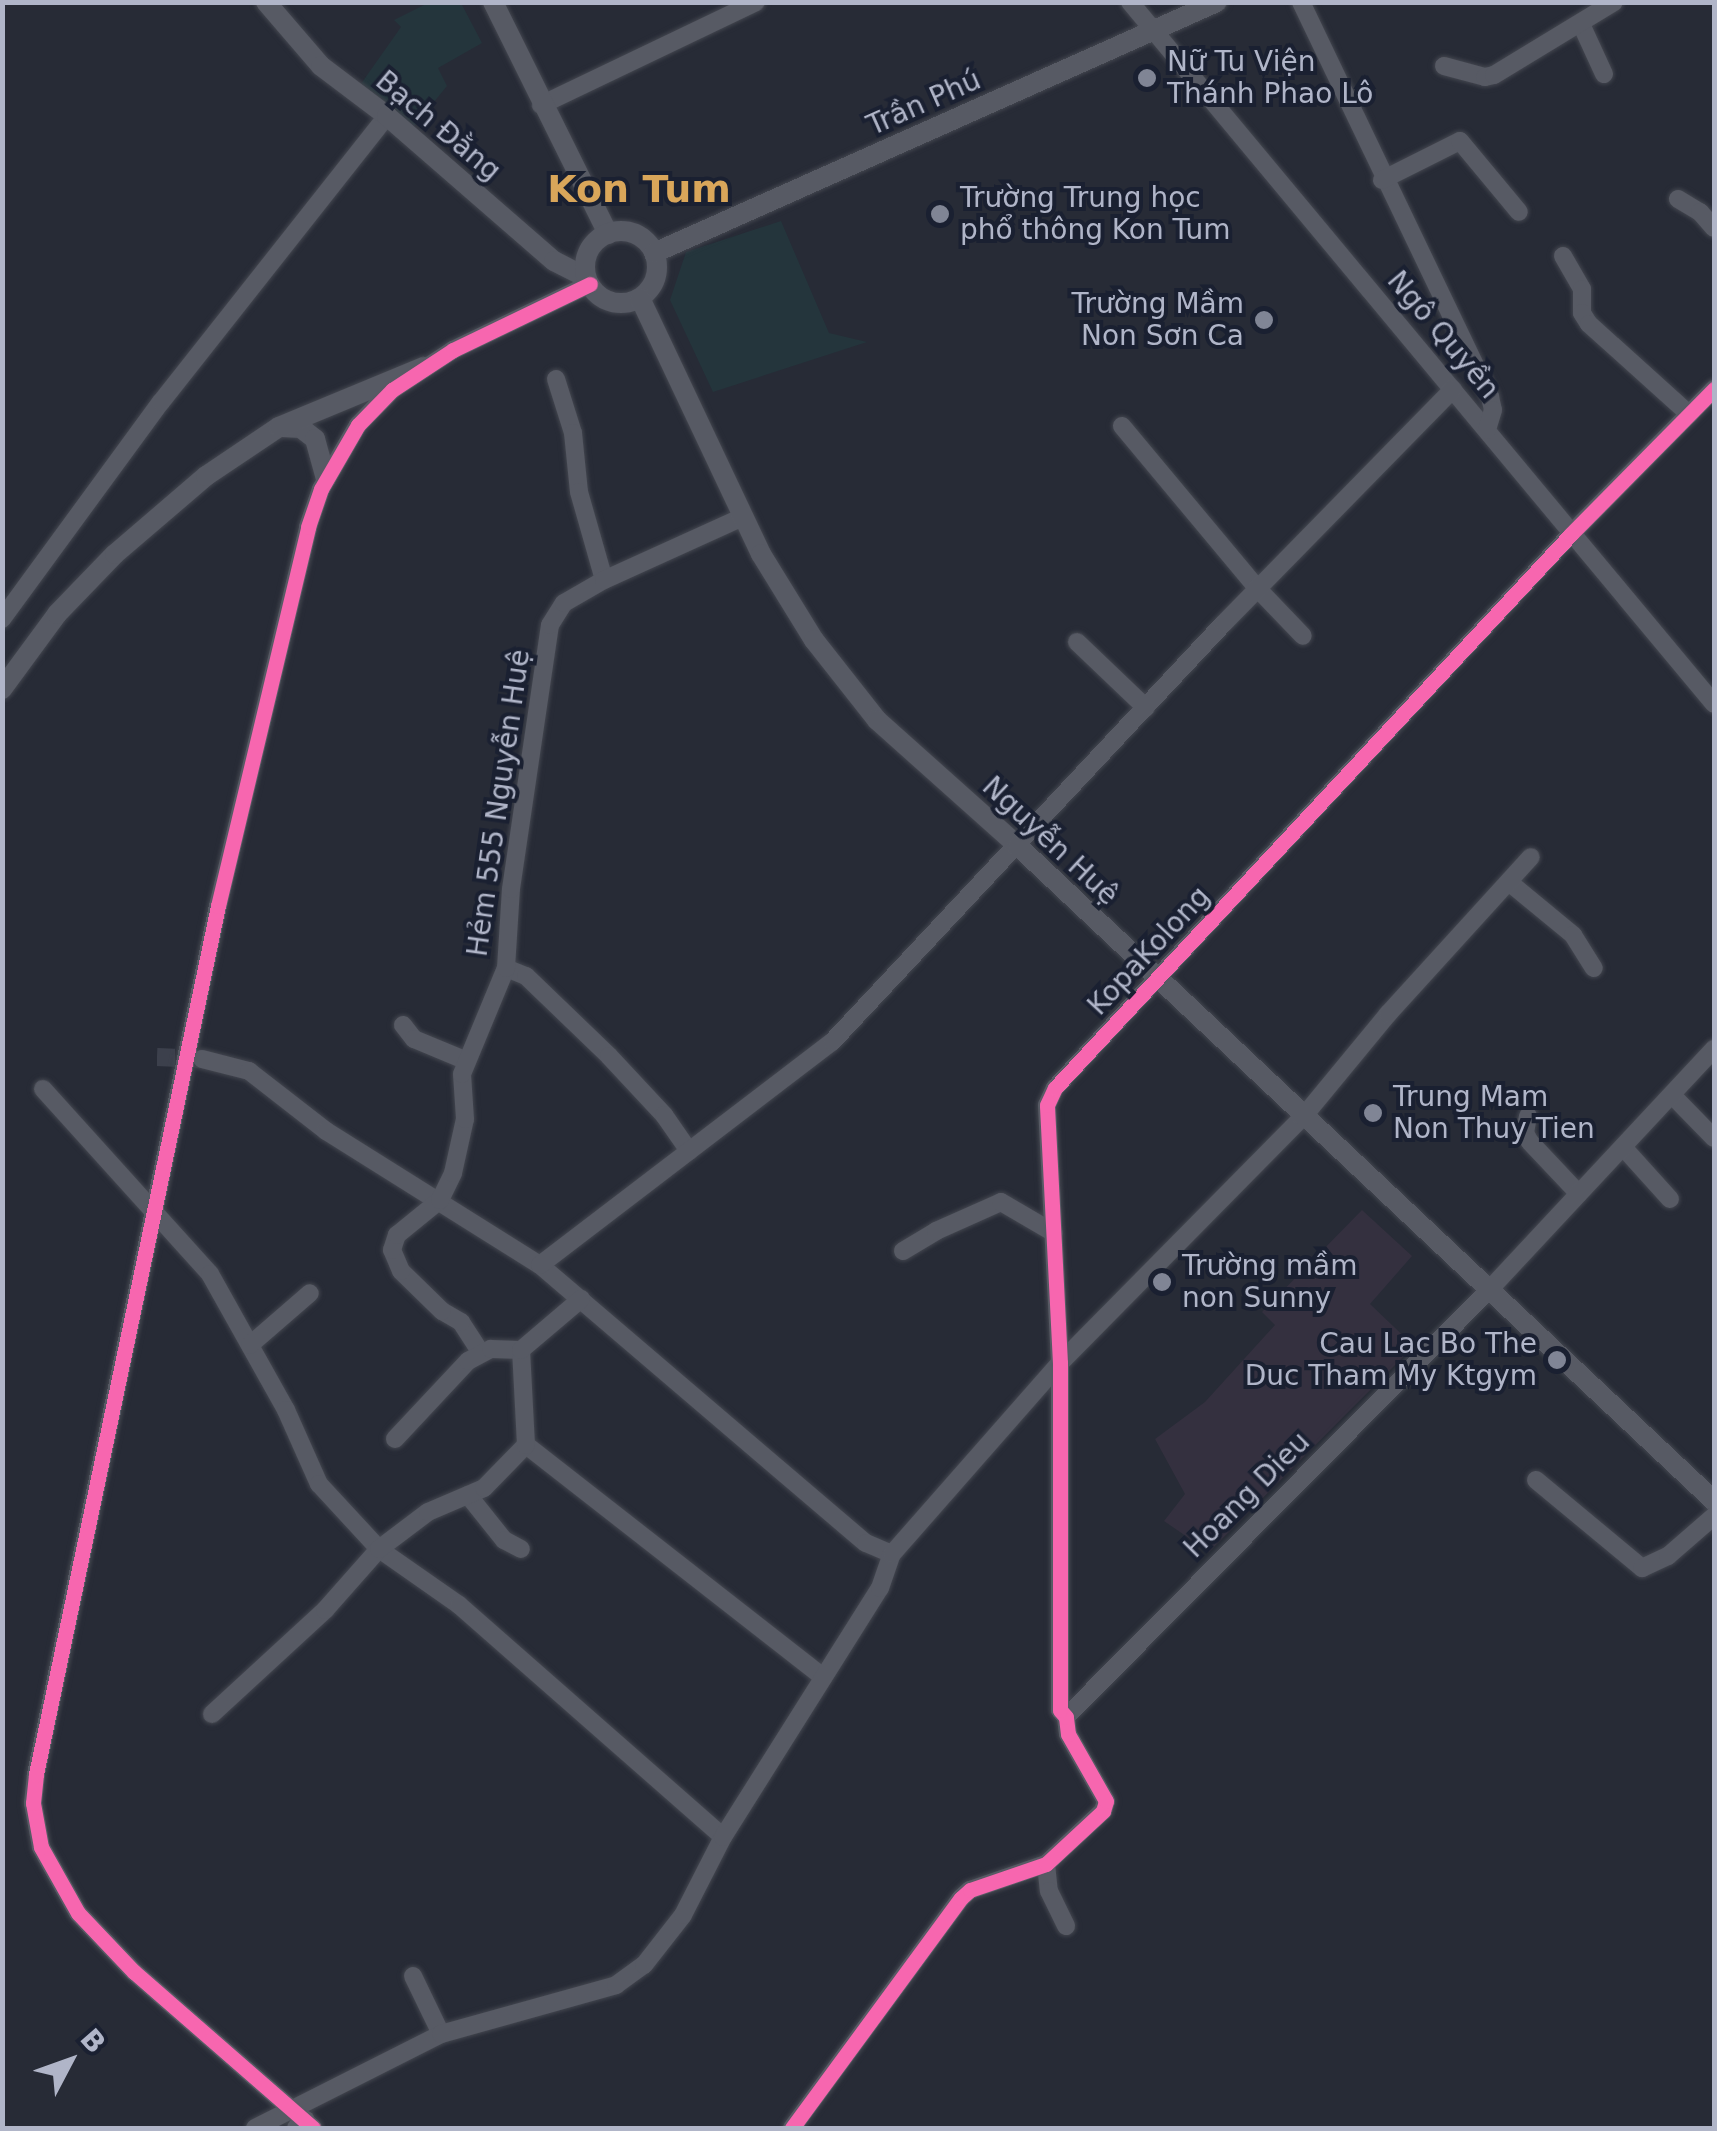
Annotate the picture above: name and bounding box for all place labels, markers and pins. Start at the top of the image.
place label: Nữ Tu Viện Thánh Phao Lô [1167,45,1373,111]
marker: Nữ Tu Viện Thánh Phao Lô [1136,67,1158,89]
place label: Trường Trung học phổ thông Kon Tum [960,181,1230,247]
marker: Trường Trung học phổ thông Kon Tum [929,203,951,225]
place label: Trường Mầm Non Sơn Ca [1072,287,1244,353]
marker: Trường Mầm Non Sơn Ca [1253,309,1275,331]
place label: Trung Mam Non Thuy Tien [1393,1080,1595,1146]
marker: Trung Mam Non Thuy Tien [1362,1102,1384,1124]
place label: Trường mầm non Sunny [1182,1249,1358,1315]
marker: Trường mầm non Sunny [1151,1271,1173,1293]
place label: Cau Lac Bo The Duc Tham My Ktgym [1245,1327,1537,1393]
marker: Cau Lac Bo The Duc Tham My Ktgym [1546,1349,1568,1371]

